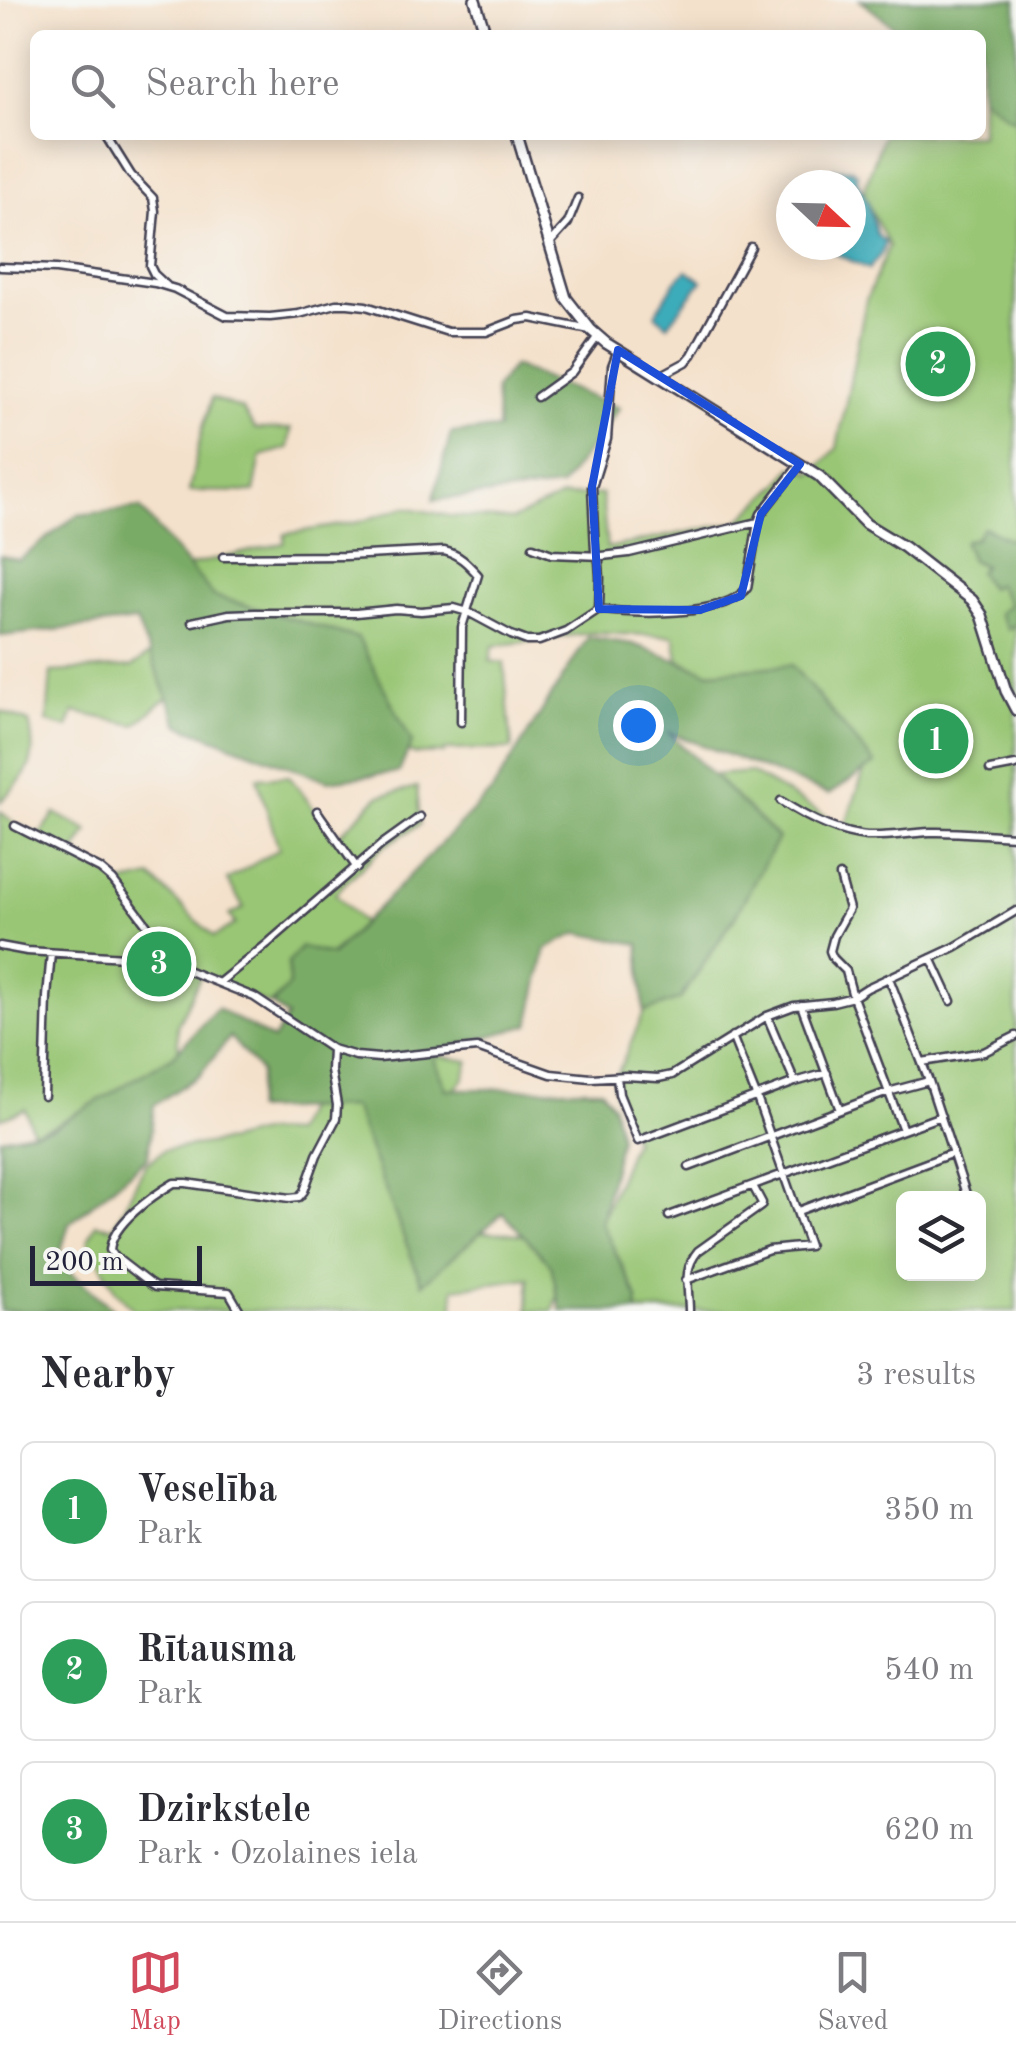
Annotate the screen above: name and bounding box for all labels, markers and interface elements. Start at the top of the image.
search box [30,30,986,140]
icon: search [65,58,120,113]
text: Search here [145,66,340,104]
north arrow [776,170,866,260]
pin: 2 [906,326,970,402]
your location [613,700,664,751]
pin: 1 [904,704,968,778]
pin: 3 [126,926,192,1002]
map controls [896,1191,986,1281]
button: layers [896,1191,986,1281]
scale bar [30,1241,202,1286]
text: 200 m [45,1249,124,1277]
text: Nearby [40,1355,176,1397]
text: 3 results [856,1360,976,1392]
text: Veselība [137,1472,277,1510]
text: 1 [65,1495,84,1527]
text: 350 m [884,1495,974,1527]
text: Park [137,1519,203,1551]
text: Rītausma [137,1632,296,1670]
text: 2 [65,1655,84,1687]
text: 540 m [884,1655,974,1687]
text: Park [137,1679,203,1711]
text: Dzirkstele [137,1792,311,1830]
text: 3 [65,1815,84,1847]
text: 620 m [884,1815,974,1847]
text: Park · Ozolaines iela [137,1839,418,1871]
tab: Map [128,1945,183,2040]
tab: Directions [438,1945,562,2040]
tab: Saved [817,1945,888,2040]

